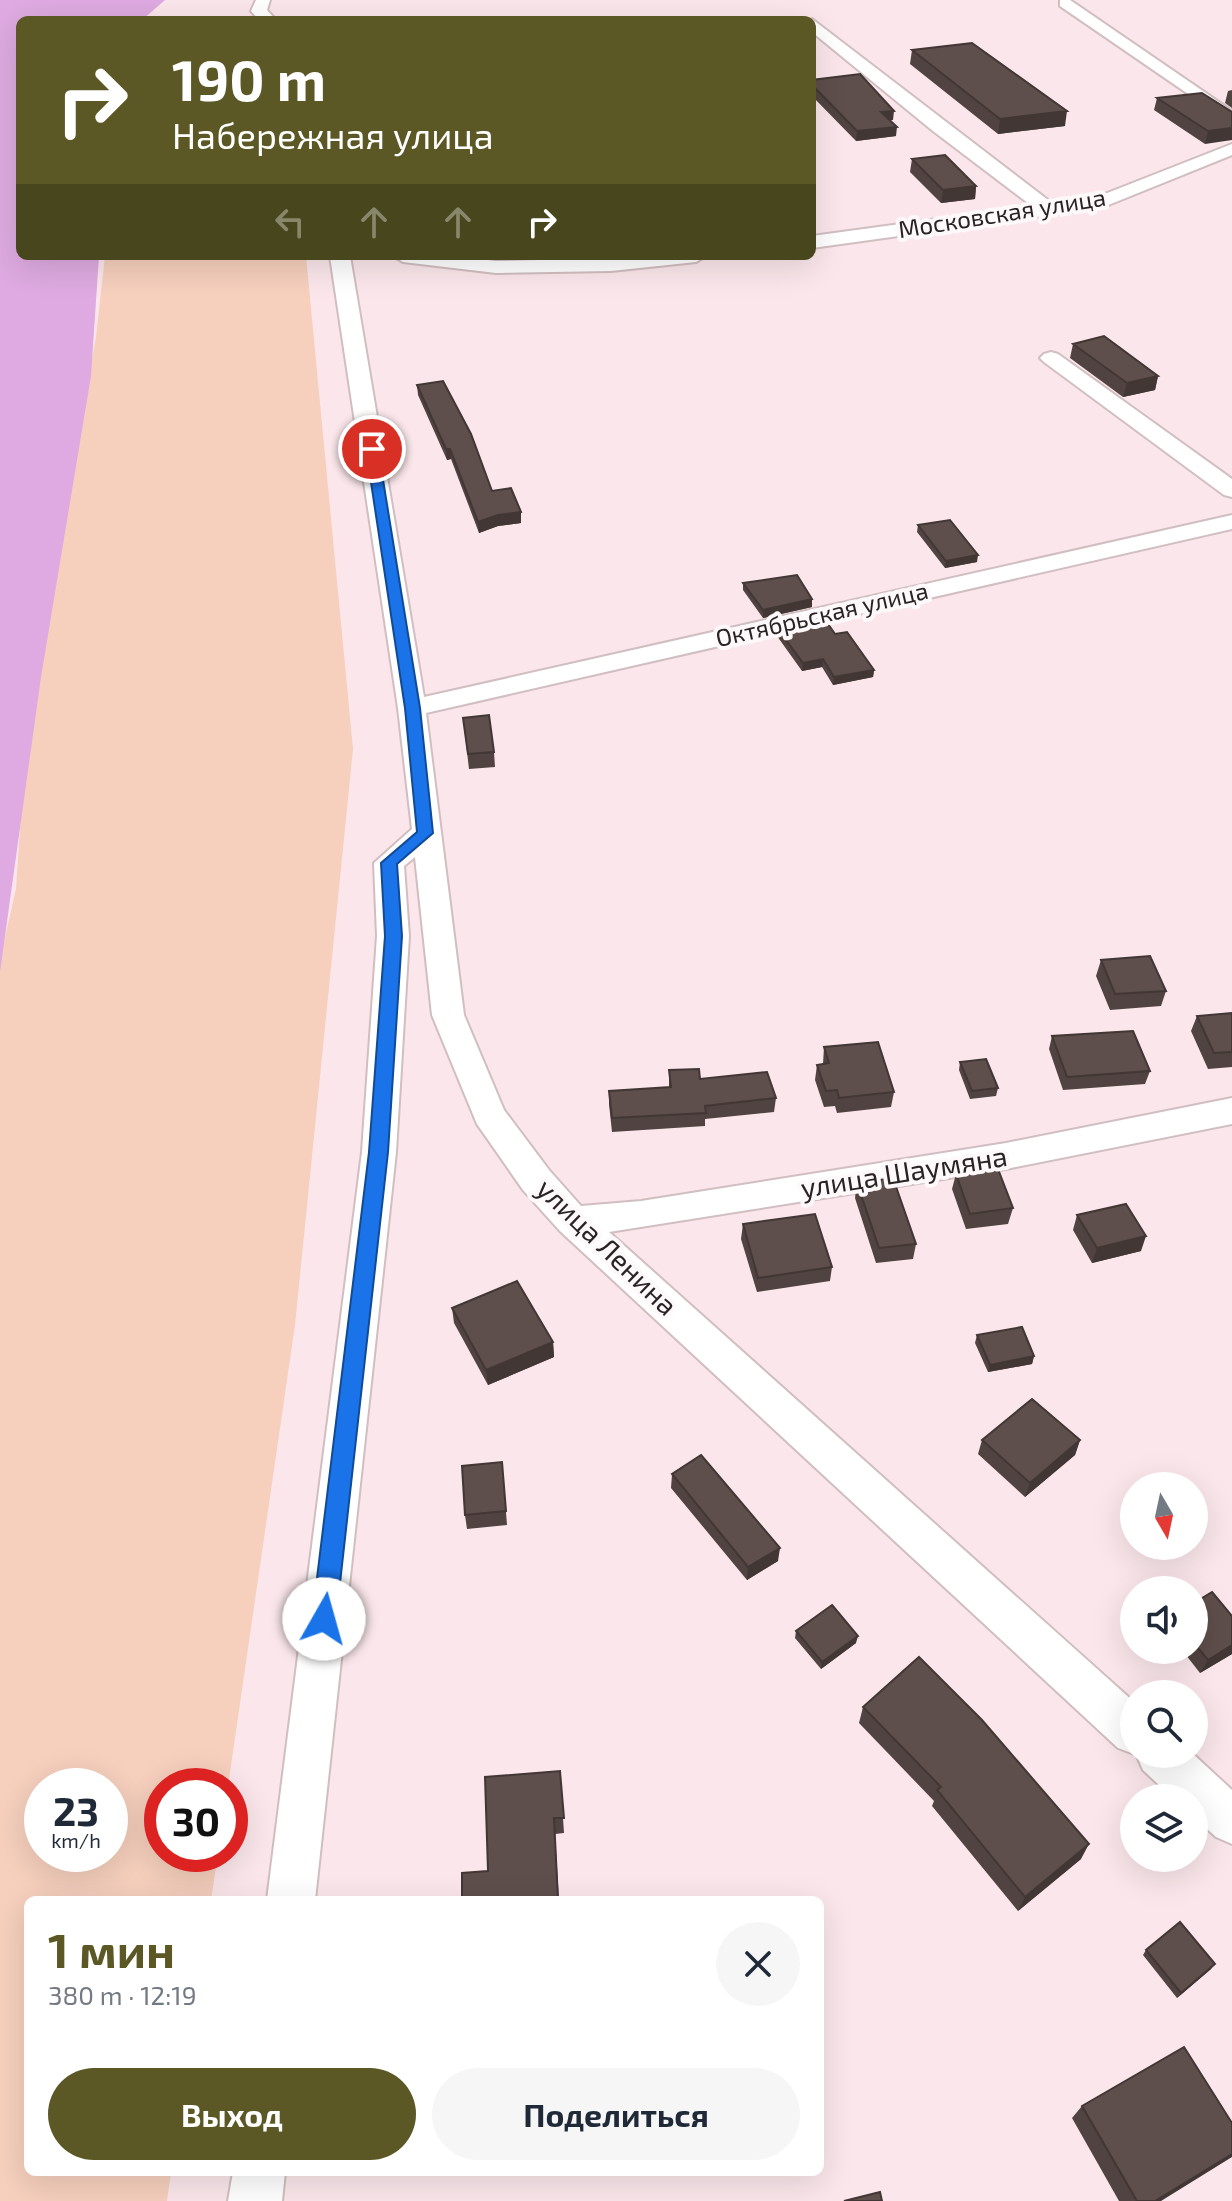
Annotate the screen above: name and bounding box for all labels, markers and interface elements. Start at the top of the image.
text: 190 m [172,45,326,112]
icon: right [40,48,144,152]
text: Набережная улица [172,113,494,156]
street label: Московская улица [896,182,1108,244]
icon: left [268,200,312,244]
icon: ahead [352,200,396,244]
icon: ahead [436,200,480,244]
icon: right [520,200,564,244]
pin [338,415,406,483]
icon: arrive [350,427,394,471]
street label: Октябрьская улица [713,575,931,653]
street label: улица Шаумяна [798,1138,1010,1204]
street label: улица Ленина [530,1171,685,1322]
north arrow [1120,1472,1208,1560]
map controls [1120,1472,1208,1872]
button: sound [1120,1576,1208,1664]
position arrow [282,1577,366,1661]
button: search [1120,1680,1208,1768]
speed limit sign: 30 [144,1768,248,1872]
button: layers [1120,1784,1208,1872]
text: 23 [53,1786,99,1834]
text: km/h [51,1828,101,1852]
text: 1 мин [48,1920,175,1978]
button: close [716,1922,800,2006]
text: 380 m · 12:19 [48,1979,197,2010]
button: Выход [48,2068,416,2160]
button: Поделиться [432,2068,800,2160]

